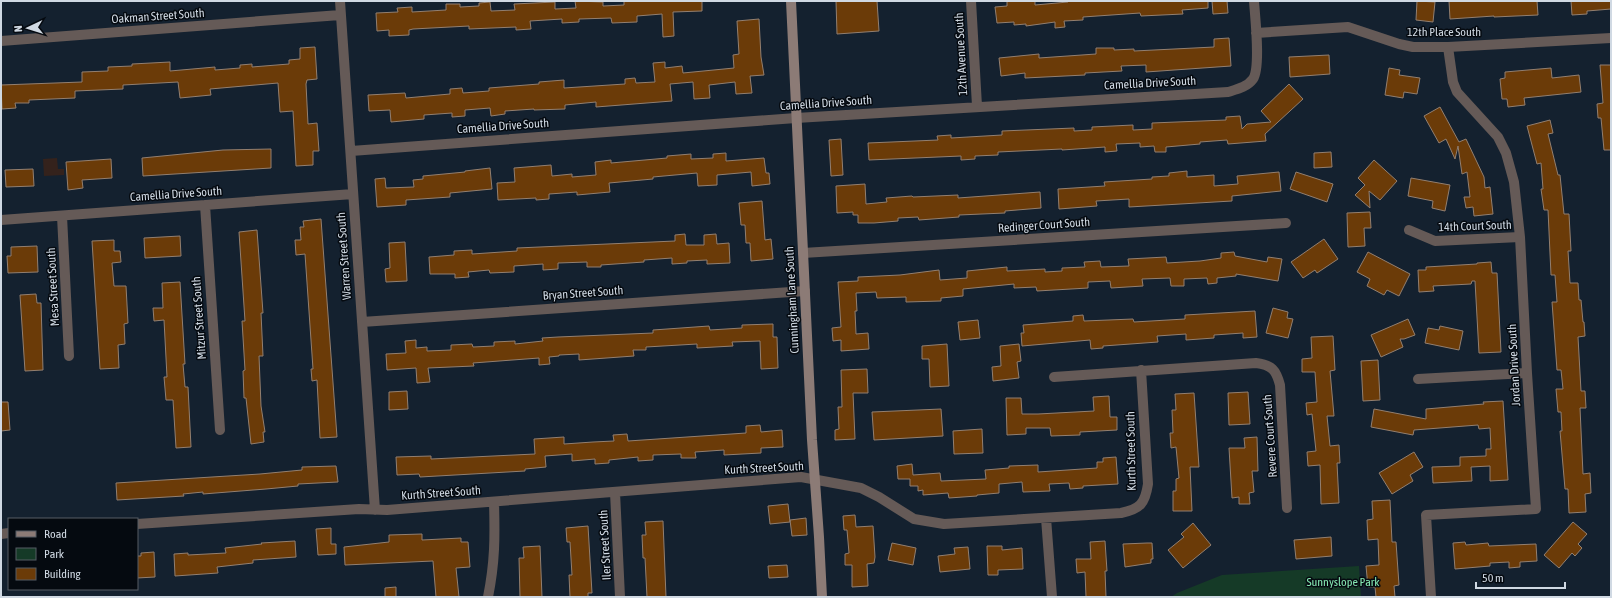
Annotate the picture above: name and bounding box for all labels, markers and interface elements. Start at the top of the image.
street label: Oakman Street South [111,6,205,26]
north arrow [8,8,48,48]
street label: 12th Avenue South [952,12,970,96]
text: N [12,25,24,32]
street label: 12th Place South [1407,25,1481,39]
street label: Camellia Drive South [1104,74,1196,92]
street label: Camellia Drive South [780,93,872,113]
street label: Camellia Drive South [457,116,549,136]
street label: Camellia Drive South [130,184,222,204]
street label: Warren Street South [334,212,354,300]
street label: Redinger Court South [997,215,1091,235]
street label: 14th Court South [1438,218,1512,234]
street label: Cunningham Lane South [782,246,802,354]
street label: Mesa Street South [44,247,62,327]
street label: Mitzur Street South [189,276,209,360]
street label: Bryan Street South [542,283,624,303]
street label: Jordan Drive South [1505,323,1523,407]
street label: Revere Court South [1260,394,1280,478]
street label: Kurth Street South [1123,411,1139,491]
street label: Kurth Street South [724,459,804,477]
street label: Kurth Street South [401,483,481,503]
street label: Iler Street South [596,509,614,581]
legend [8,518,138,590]
text: Road [44,527,67,541]
text: Park [44,547,65,561]
scale bar [1476,564,1565,590]
text: Building [44,567,82,581]
text: 50 m [1482,571,1504,585]
park label: Sunnyslope Park [1306,575,1380,589]

